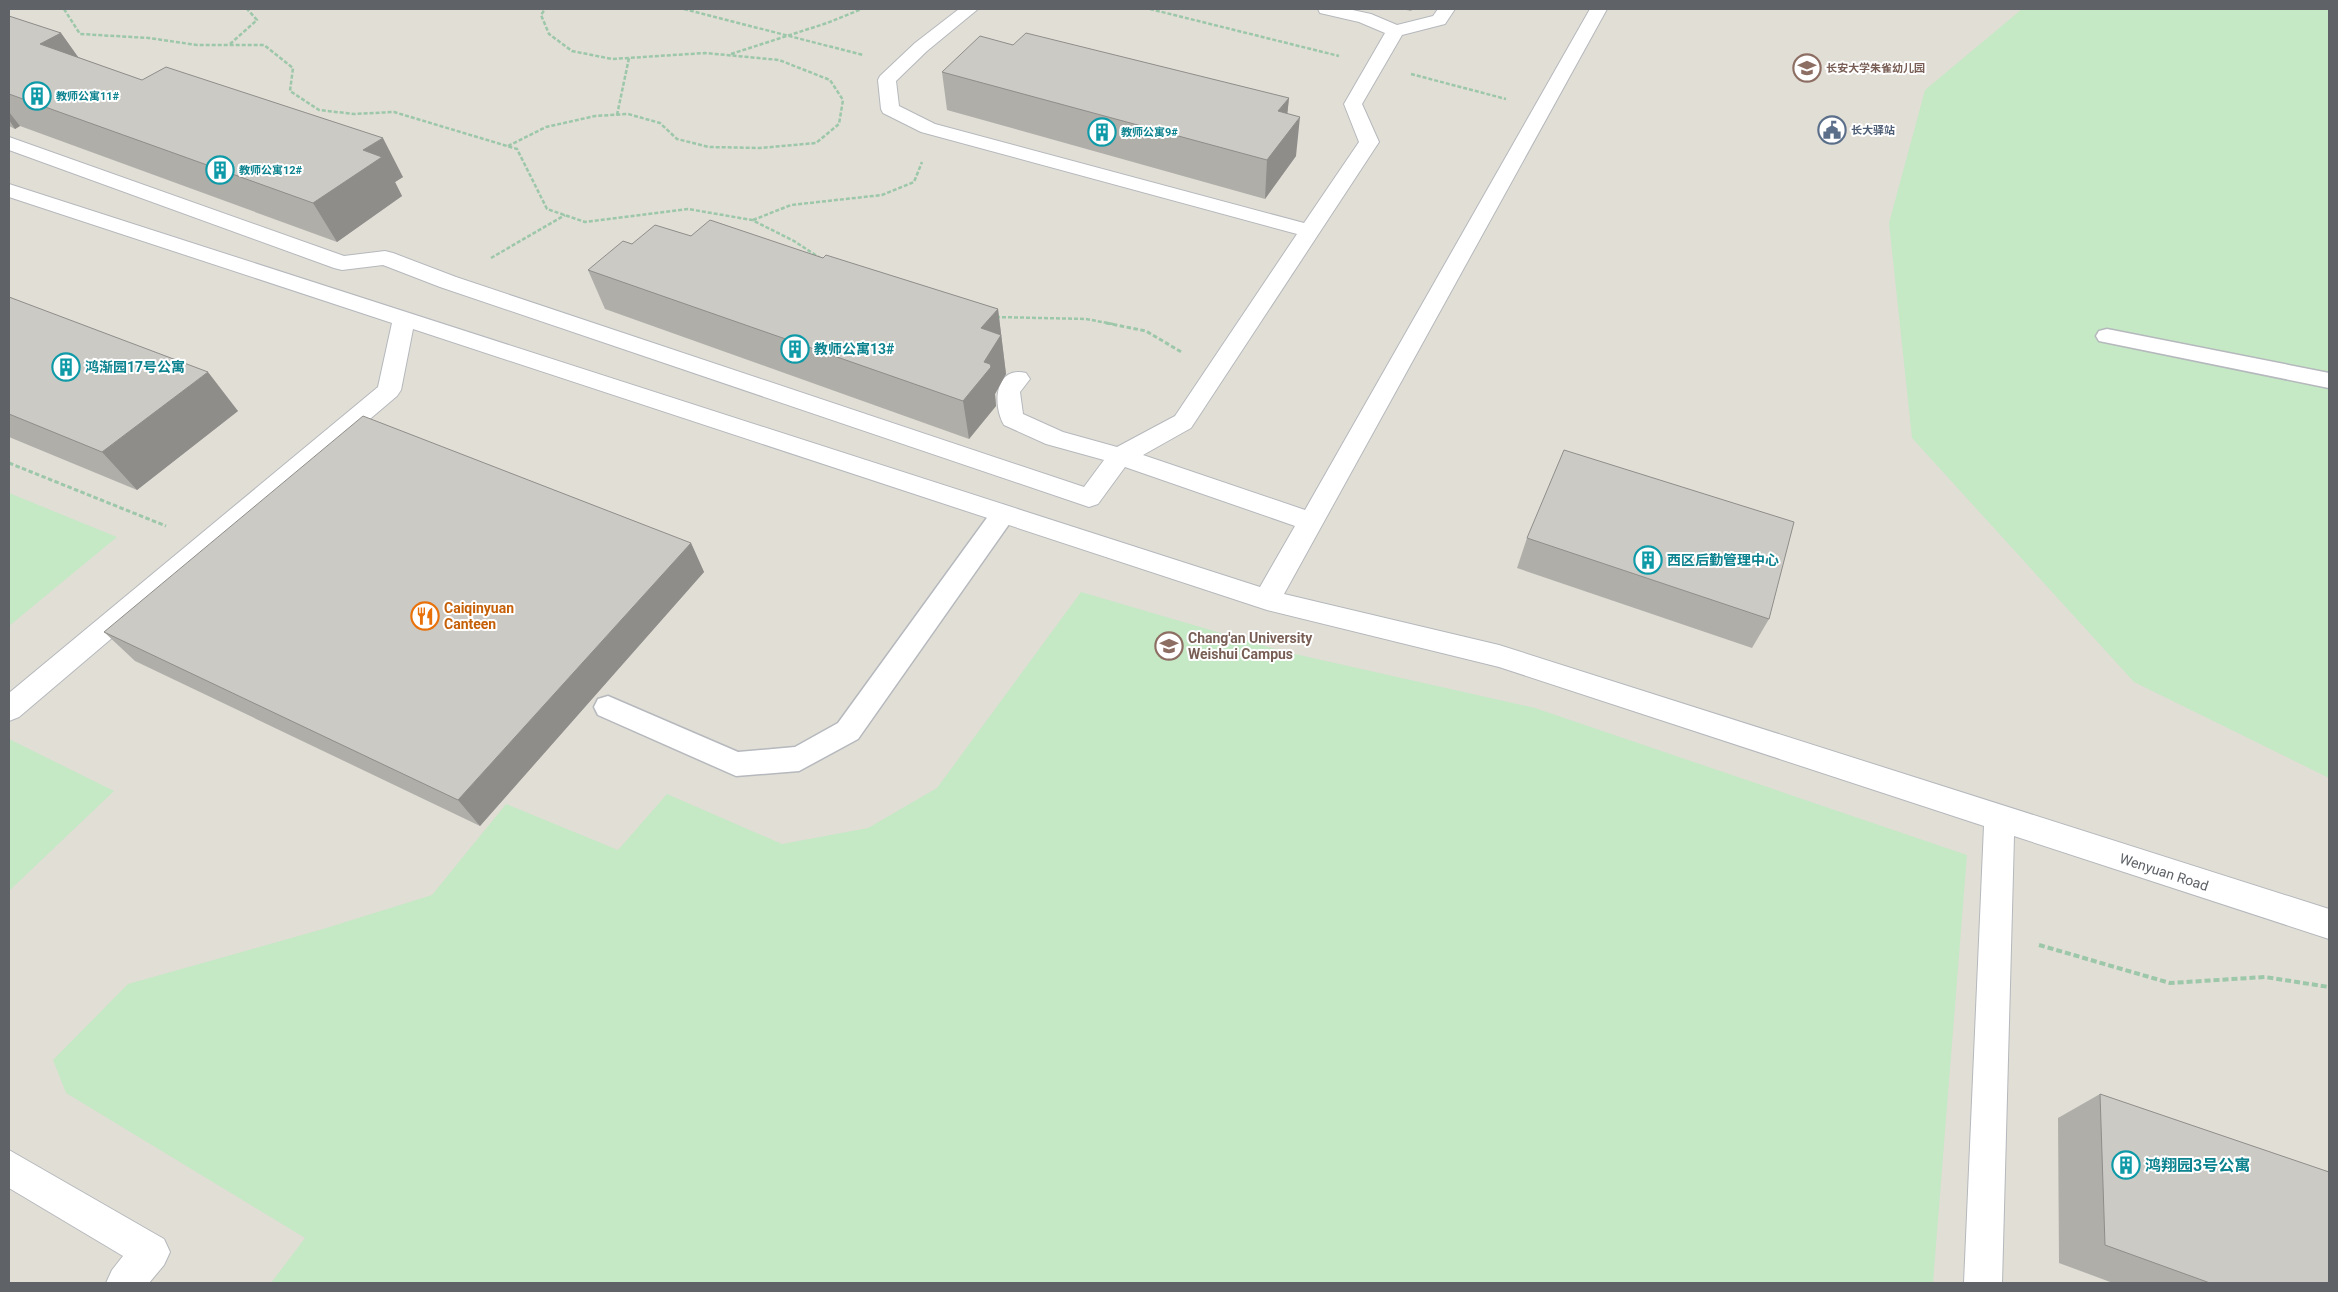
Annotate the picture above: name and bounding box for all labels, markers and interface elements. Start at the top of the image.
school or university icon: 长安大学朱雀幼儿园 [1792,53,1822,83]
place label: 长安大学朱雀幼儿园 [1826,62,1925,75]
building icon: 教师公寓11# [22,81,52,111]
place label: 教师公寓11# [56,90,120,103]
public building icon: 长大驿站 [1817,115,1847,145]
building icon: 教师公寓9# [1087,117,1117,147]
place label: 长大驿站 [1851,124,1895,137]
place label: 教师公寓9# [1121,126,1178,139]
building icon: 教师公寓12# [205,155,235,185]
place label: 教师公寓12# [239,164,303,177]
building icon: 教师公寓13# [780,334,810,364]
place label: 教师公寓13# [814,341,895,357]
building icon: 鸿渐园17号公寓 [51,352,81,382]
place label: 鸿渐园17号公寓 [85,359,185,375]
building icon: 西区后勤管理中心 [1633,545,1663,575]
place label: 西区后勤管理中心 [1667,552,1779,568]
place label: Caiqinyuan Canteen [444,600,514,632]
restaurant icon: Caiqinyuan Canteen [410,601,440,631]
place label: Chang'an University Weishui Campus [1188,630,1313,662]
school or university icon: Chang'an University Weishui Campus [1154,631,1184,661]
street label: Wenyuan Road [2117,850,2211,894]
building icon: 鸿翔园3号公寓 [2111,1150,2141,1180]
place label: 鸿翔园3号公寓 [2145,1156,2250,1175]

